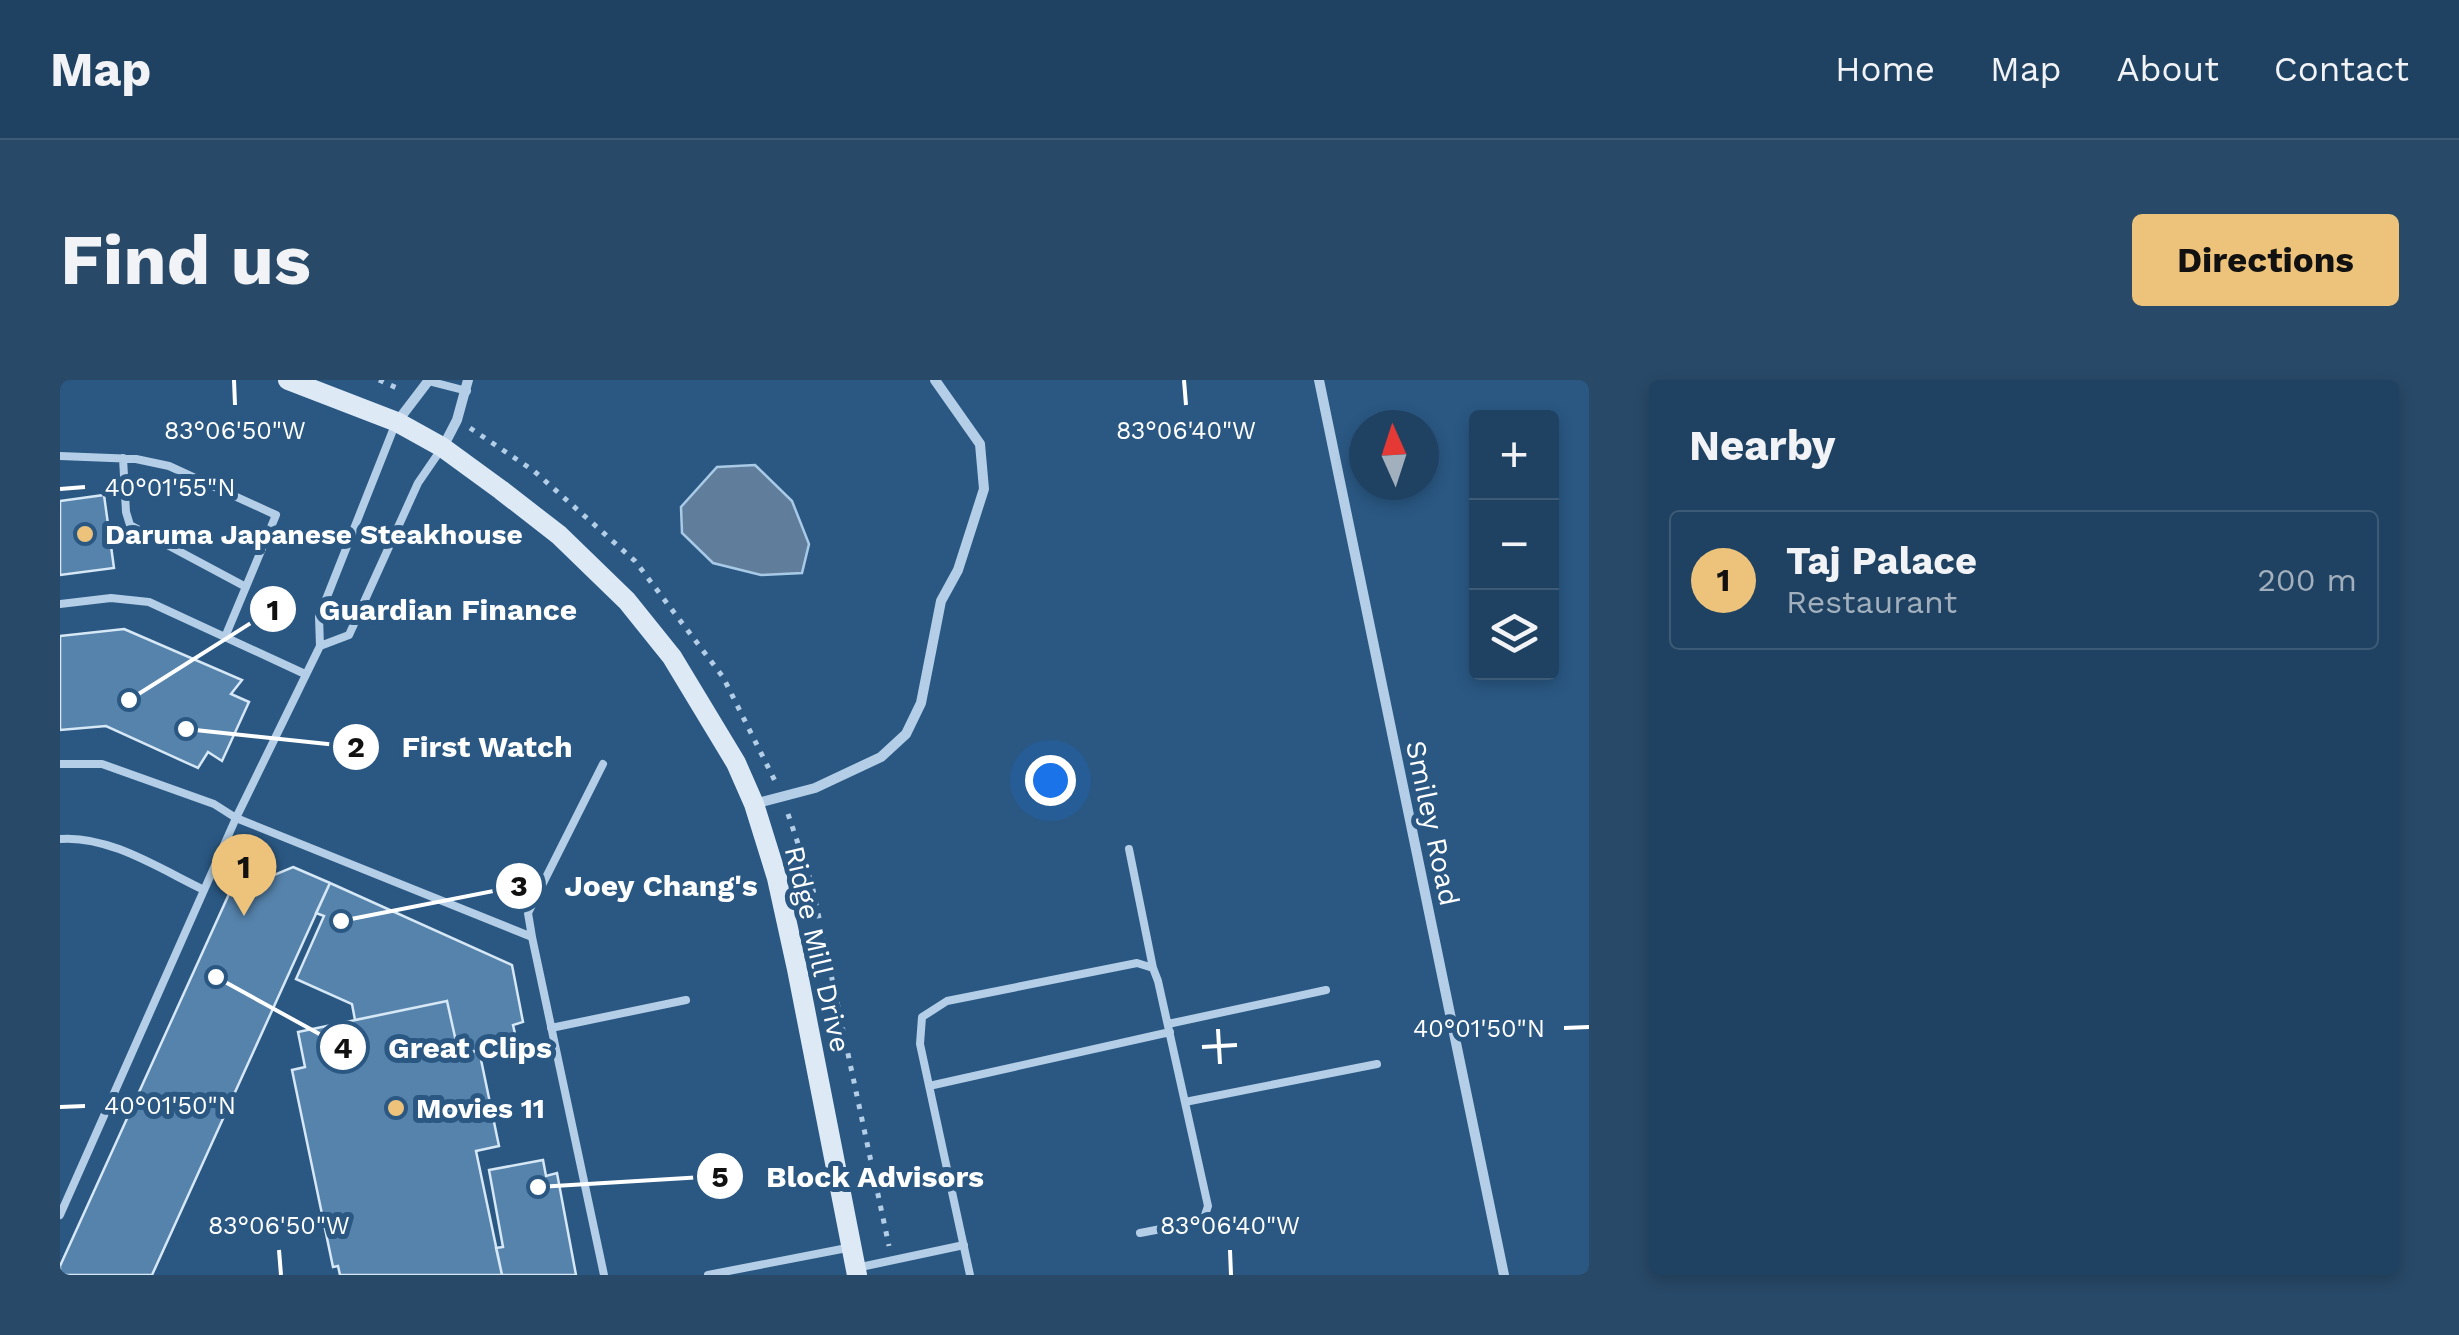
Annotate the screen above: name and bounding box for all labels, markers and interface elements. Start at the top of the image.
text: Map [50,41,151,98]
text: Home [1835,48,1935,90]
text: Map [1990,48,2062,90]
text: About [2117,48,2219,90]
text: Contact [2274,48,2409,90]
button: Directions [2132,214,2399,306]
text: Find us [60,219,311,301]
north arrow [1349,410,1439,500]
map controls [1469,410,1559,680]
button: + [1469,410,1559,500]
text: 83°06'50"W [164,416,306,445]
text: 83°06'40"W [1116,416,1256,445]
text: Nearby [1689,421,1836,470]
text: 40°01'55"N [104,473,236,502]
button: − [1469,500,1559,590]
place label: Daruma Japanese Steakhouse [105,518,523,551]
marker: Daruma Japanese Steakhouse [74,523,96,545]
text: Taj Palace [1786,539,1977,583]
text: 1 [1717,561,1730,599]
text: 200 m [2257,561,2357,599]
callout: Guardian Finance [248,579,597,639]
text: Restaurant [1786,583,1957,621]
button: layers [1469,590,1559,680]
text: 1 [267,592,279,627]
text: Guardian Finance [319,592,577,627]
callout: First Watch [331,717,592,777]
text: 2 [347,729,365,764]
text: First Watch [401,729,573,764]
street label: Smiley Road [1399,738,1466,909]
your location [1025,755,1076,806]
pin: 1 [212,834,276,916]
street label: Ridge Mill Drive [778,843,857,1056]
callout: Joey Chang's [494,856,778,916]
text: 3 [510,868,528,903]
text: Joey Chang's [564,868,758,903]
text: 40°01'50"N [1413,1014,1545,1043]
callout: Great Clips [318,1017,572,1077]
text: 4 [333,1030,353,1065]
text: Great Clips [388,1030,552,1065]
text: 40°01'50"N [104,1091,236,1120]
place label: Movies 11 [416,1092,545,1125]
marker: Movies 11 [385,1097,407,1119]
callout: Block Advisors [695,1146,1004,1206]
text: 5 [711,1159,729,1194]
text: Block Advisors [766,1159,984,1194]
text: 83°06'50"W [208,1211,350,1240]
text: 83°06'40"W [1160,1211,1300,1240]

